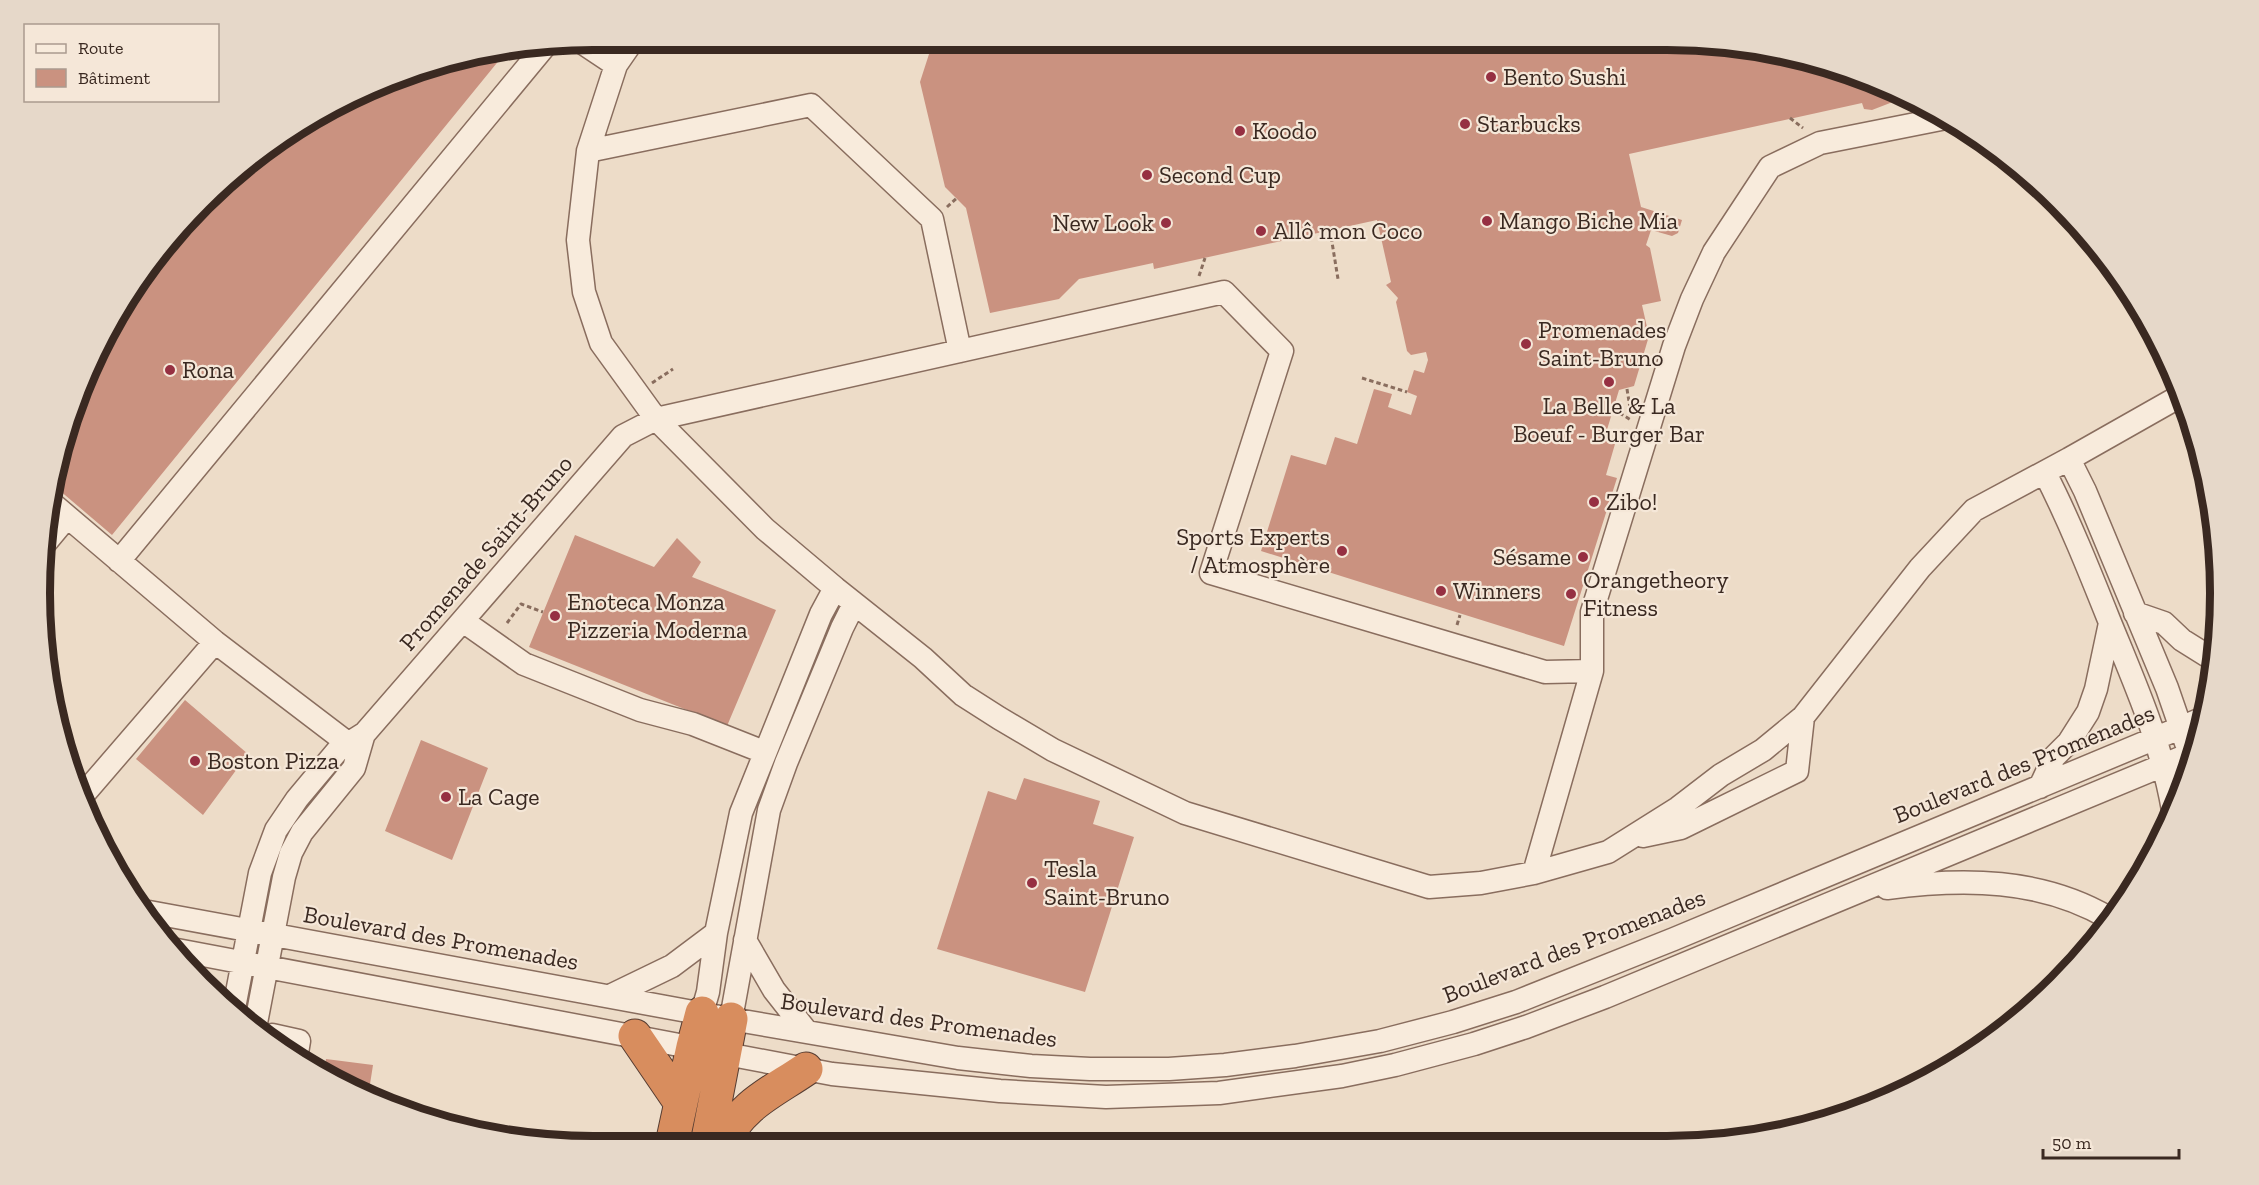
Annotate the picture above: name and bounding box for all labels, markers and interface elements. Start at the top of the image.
legend [24,24,219,102]
text: Route [78,37,123,59]
place label: Bento Sushi [1503,62,1626,91]
text: Bâtiment [78,67,151,89]
marker: Bento Sushi [1484,70,1498,84]
place label: Starbucks [1477,109,1581,138]
place label: Koodo [1252,116,1317,145]
marker: Starbucks [1458,117,1472,131]
marker: Koodo [1233,124,1247,138]
place label: Second Cup [1159,160,1281,189]
marker: Second Cup [1140,168,1154,182]
place label: Mango Biche Mia [1499,206,1679,235]
place label: New Look [1052,208,1155,237]
marker: Mango Biche Mia [1480,214,1494,228]
marker: New Look [1159,216,1173,230]
place label: Allô mon Coco [1273,216,1423,245]
marker: Allô mon Coco [1254,224,1268,238]
place label: Promenades Saint-Bruno [1538,315,1666,372]
marker: Promenades Saint-Bruno [1519,337,1533,351]
place label: Rona [182,355,235,384]
marker: Rona [163,363,177,377]
marker: La Belle & La Boeuf - Burger Bar [1602,375,1616,389]
place label: La Belle & La Boeuf - Burger Bar [1513,391,1705,448]
street label: Promenade Saint-Bruno [393,449,578,656]
place label: Zibo! [1606,487,1657,516]
marker: Zibo! [1587,495,1601,509]
place label: Sports Experts / Atmosphère [1176,522,1330,579]
place label: Sésame [1493,542,1571,571]
marker: Sports Experts / Atmosphère [1335,544,1349,558]
marker: Sésame [1576,550,1590,564]
place label: Orangetheory Fitness [1583,565,1729,622]
place label: Winners [1453,576,1541,605]
marker: Winners [1434,584,1448,598]
place label: Enoteca Monza Pizzeria Moderna [567,587,748,644]
marker: Orangetheory Fitness [1564,587,1578,601]
marker: Enoteca Monza Pizzeria Moderna [548,609,562,623]
street label: Boulevard des Promenades [1889,698,2159,829]
place label: Boston Pizza [207,746,340,775]
marker: Boston Pizza [188,754,202,768]
place label: La Cage [458,782,540,811]
marker: La Cage [439,790,453,804]
place label: Tesla Saint-Bruno [1044,854,1170,911]
marker: Tesla Saint-Bruno [1025,876,1039,890]
street label: Boulevard des Promenades [1438,882,1709,1009]
street label: Boulevard des Promenades [301,899,581,976]
street label: Boulevard des Promenades [779,986,1059,1053]
scale bar [2043,1122,2180,1160]
text: 50 m [2052,1132,2092,1154]

